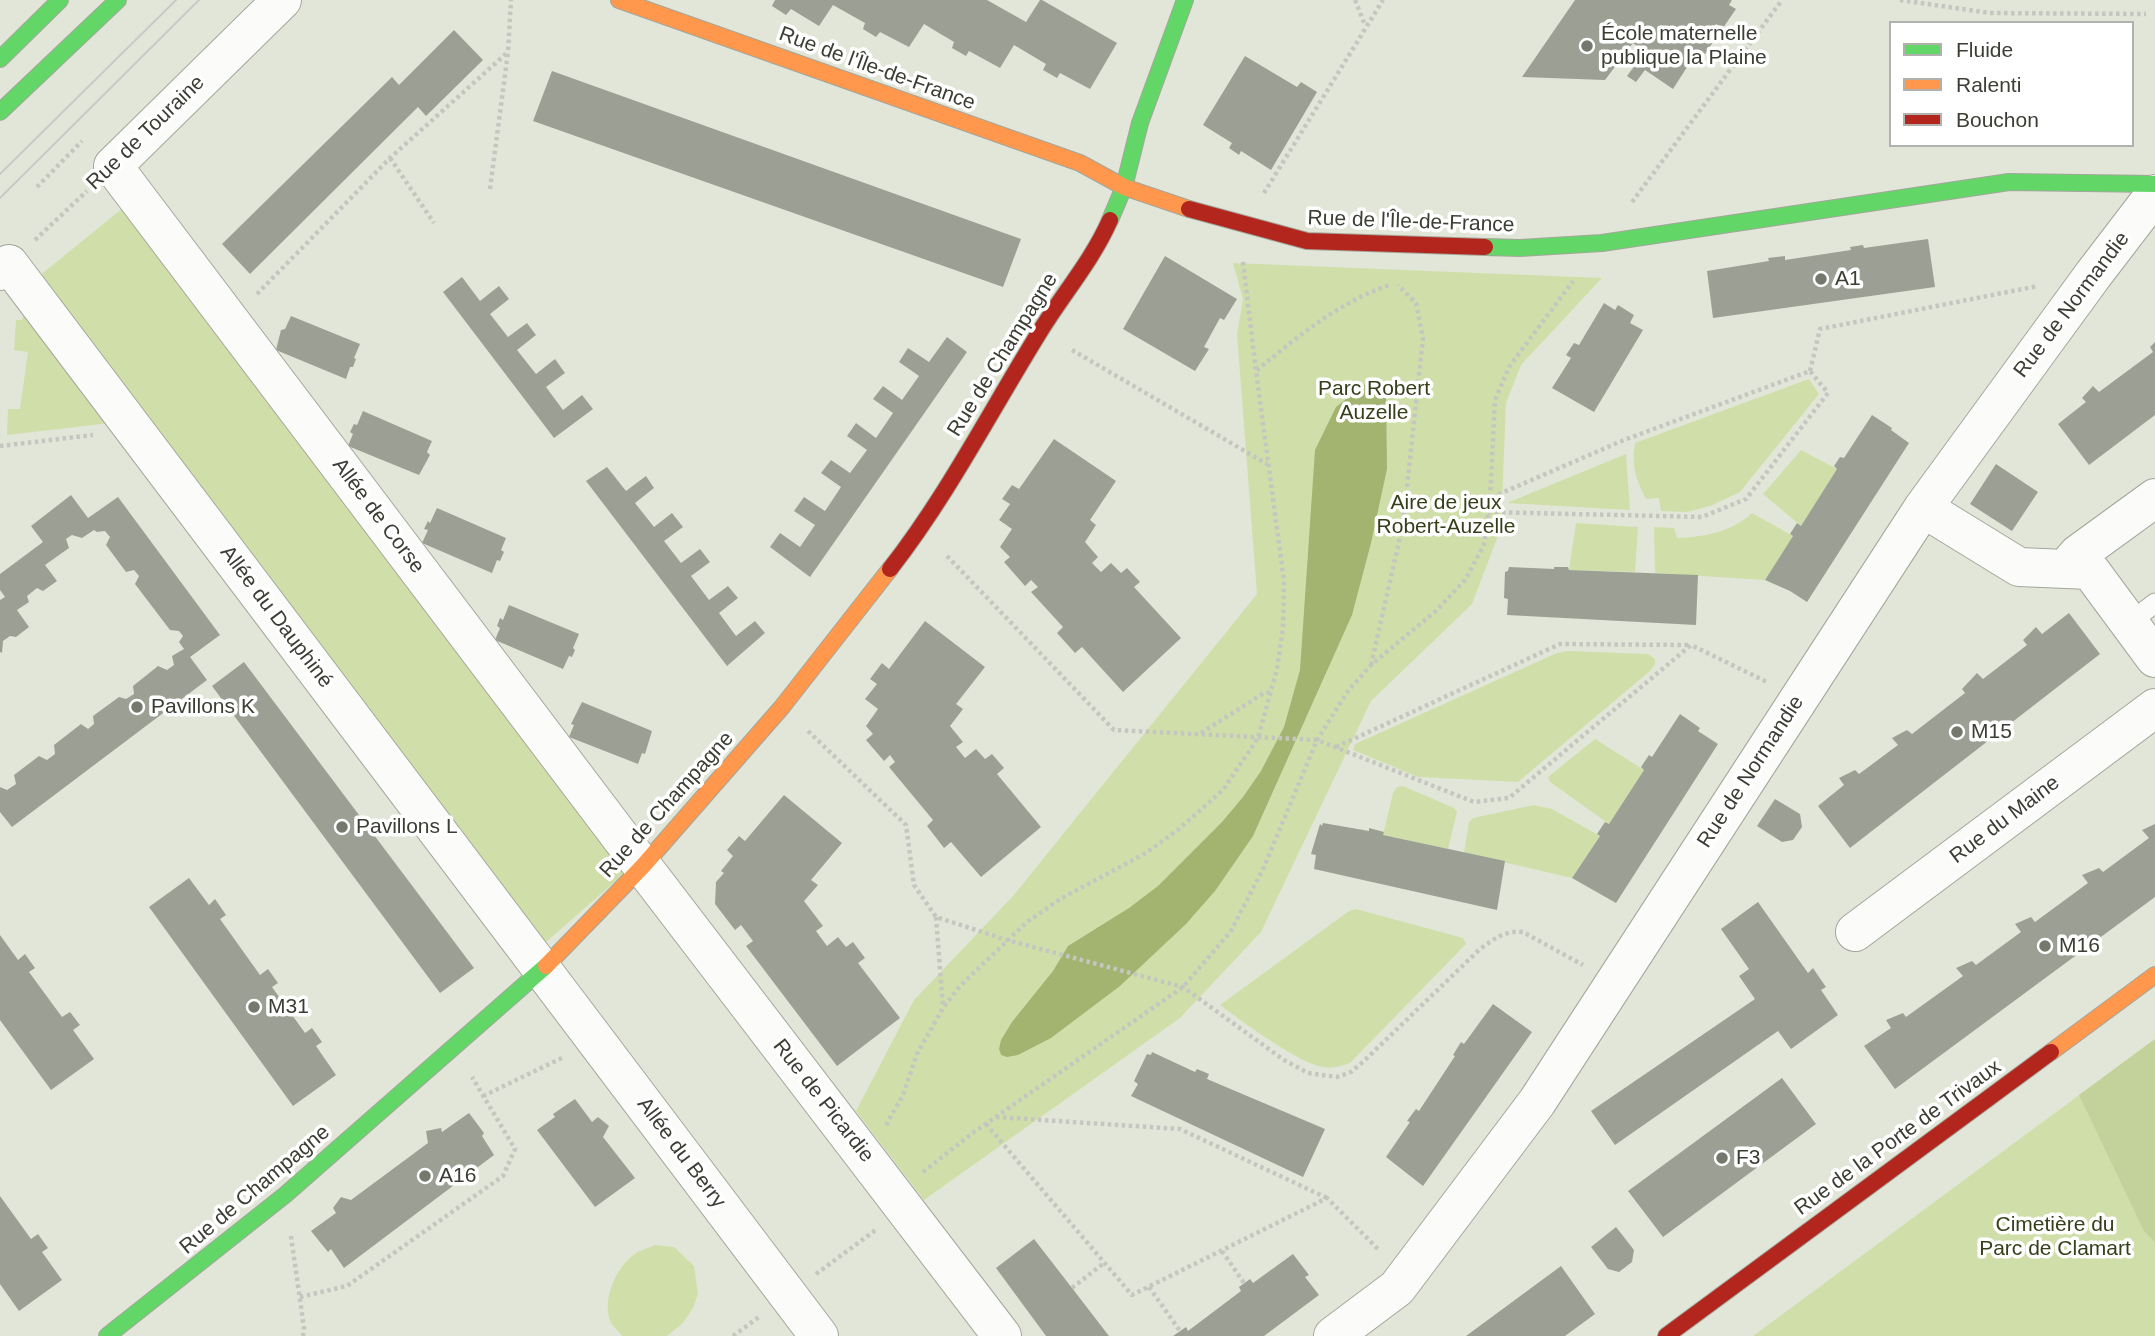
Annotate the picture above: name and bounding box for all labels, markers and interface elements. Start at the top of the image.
place label: École maternelle publique la Plaine [1601,21,1767,71]
legend [1889,21,2134,147]
street label: Rue de l'Île-de-France [775,22,979,116]
marker: École maternelle publique la Plaine [1579,38,1595,54]
text: Fluide [1956,38,2013,61]
street label: Rue de Touraine [82,70,210,196]
text: Ralenti [1956,73,2021,96]
text: Bouchon [1956,108,2039,131]
street label: Rue de l'Île-de-France [1307,206,1515,238]
street label: Rue de Normandie [2009,227,2135,383]
place label: A1 [1835,266,1861,292]
street label: Rue de Champagne [943,269,1063,441]
marker: A1 [1813,271,1829,287]
park label: Parc Robert Auzelle [1318,376,1430,426]
street label: Allée de Corse [326,453,430,579]
park label: Aire de jeux Robert-Auzelle [1377,490,1515,540]
street label: Allée du Dauphiné [214,541,338,693]
street label: Rue de Normandie [1692,691,1810,853]
place label: Pavillons K [151,694,255,720]
marker: Pavillons K [129,699,145,715]
place label: M15 [1971,719,2012,745]
marker: M15 [1949,724,1965,740]
street label: Rue de Champagne [595,727,739,883]
street label: Rue du Maine [1945,771,2065,869]
place label: Pavillons L [356,814,458,840]
marker: Pavillons L [334,819,350,835]
place label: M16 [2059,933,2100,959]
marker: M16 [2037,938,2053,954]
place label: M31 [268,994,309,1020]
marker: M31 [246,999,262,1015]
street label: Rue de Picardie [767,1034,879,1168]
street label: Rue de la Porte de Trivaux [1790,1055,2006,1221]
street label: Allée du Berry [631,1093,731,1213]
street label: Rue de Champagne [175,1120,335,1260]
place label: F3 [1736,1145,1761,1171]
marker: F3 [1714,1150,1730,1166]
place label: A16 [439,1163,476,1189]
marker: A16 [417,1168,433,1184]
park label: Cimetière du Parc de Clamart [1979,1212,2131,1262]

